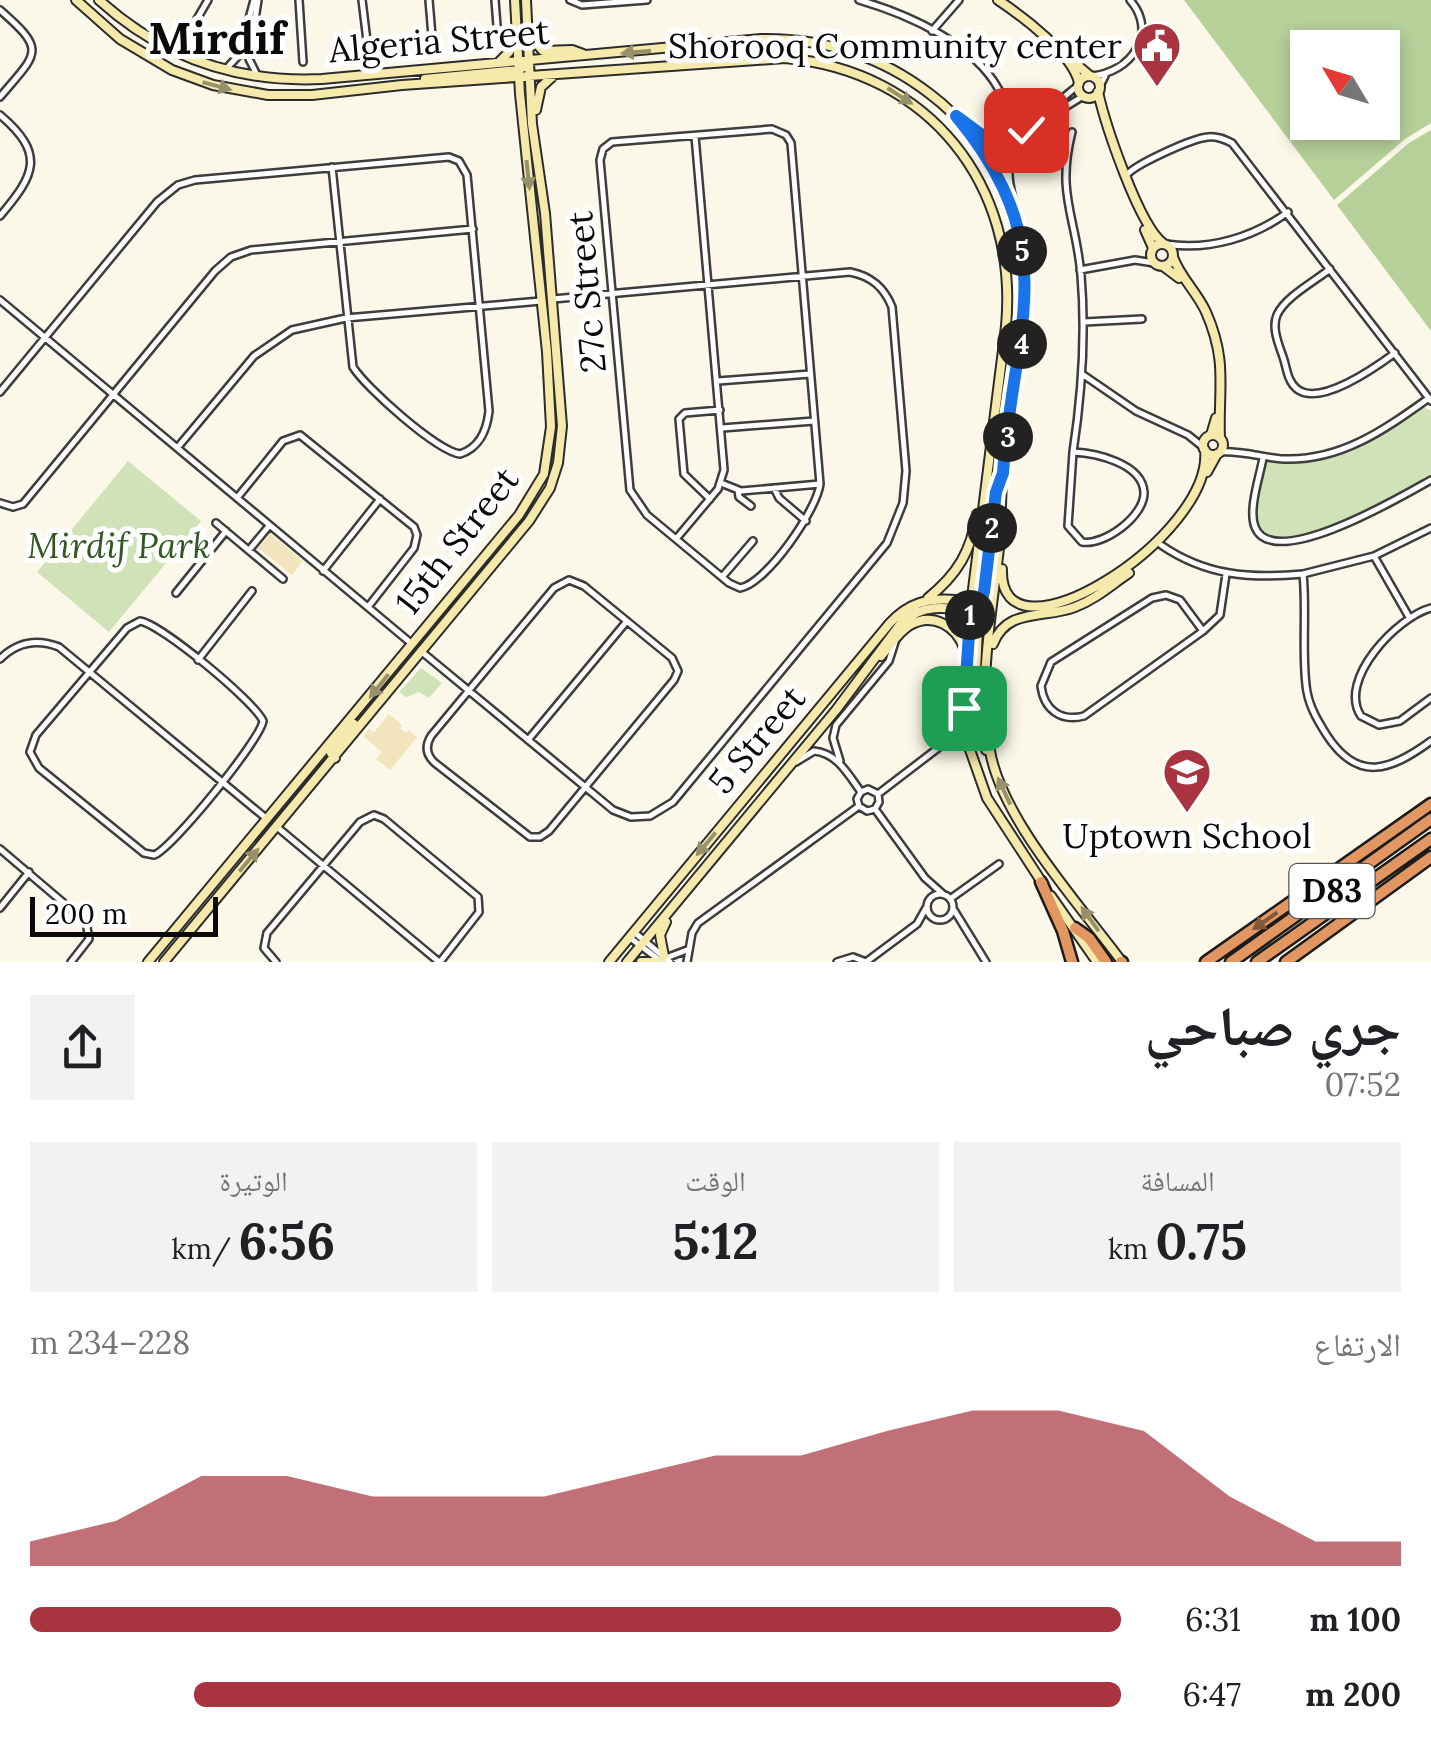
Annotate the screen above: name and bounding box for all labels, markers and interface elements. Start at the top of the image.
street label: Algeria Street [326,8,551,73]
district label: Mirdif [148,9,289,66]
public building icon: Shorooq Community center [1131,20,1183,88]
place label: Shorooq Community center [668,23,1122,68]
north arrow [1290,30,1400,140]
map controls [1290,30,1400,140]
one-way arrow [619,44,651,60]
one-way arrow [202,78,233,94]
one-way arrow [886,86,913,104]
pin [984,88,1069,173]
icon: check [999,103,1054,158]
one-way arrow [520,160,536,191]
street label: 27c Street [557,209,616,375]
pin: 5 [997,226,1047,276]
text: 5 [1014,233,1030,269]
pin: 4 [997,319,1047,369]
text: 4 [1014,326,1030,362]
pin: 3 [983,412,1033,462]
text: 3 [1000,419,1016,455]
street label: 15th Street [385,458,528,623]
pin: 2 [967,503,1017,553]
text: 2 [985,510,999,546]
park label: Mirdif Park [27,523,211,568]
pin: 1 [945,590,995,640]
text: 1 [964,597,976,633]
pin [922,666,1007,751]
one-way arrow [368,672,389,698]
street label: 5 Street [698,676,815,803]
icon: arrive [937,681,992,736]
school or university icon: Uptown School [1161,746,1213,814]
one-way arrow [996,776,1012,806]
place label: Uptown School [1062,813,1312,858]
one-way arrow [696,832,717,857]
one-way arrow [238,848,259,873]
road number: D83 [1290,864,1374,918]
scale bar [30,892,218,936]
text: 200 m [45,896,127,932]
one-way arrow [1080,906,1100,932]
one-way arrow [1252,911,1279,930]
text: جري صباحي [1145,991,1401,1061]
button: share [30,995,135,1100]
text: 07:52 [1324,1064,1401,1105]
text: الوتيرة [219,1163,288,1199]
text: الوقت [685,1163,746,1199]
text: المسافة [1140,1163,1215,1199]
text: 6:56 [238,1209,335,1273]
text: 5:12 [672,1209,759,1273]
text: 0.75 [1155,1209,1247,1273]
text: /km [172,1231,238,1267]
text: km [1108,1231,1155,1267]
text: 228–234 m [30,1322,190,1363]
text: الارتفاع [1314,1324,1401,1365]
text: 6:31 [1185,1599,1241,1640]
text: 100 m [1309,1599,1401,1640]
text: 6:47 [1182,1674,1241,1715]
text: 200 m [1305,1674,1401,1715]

